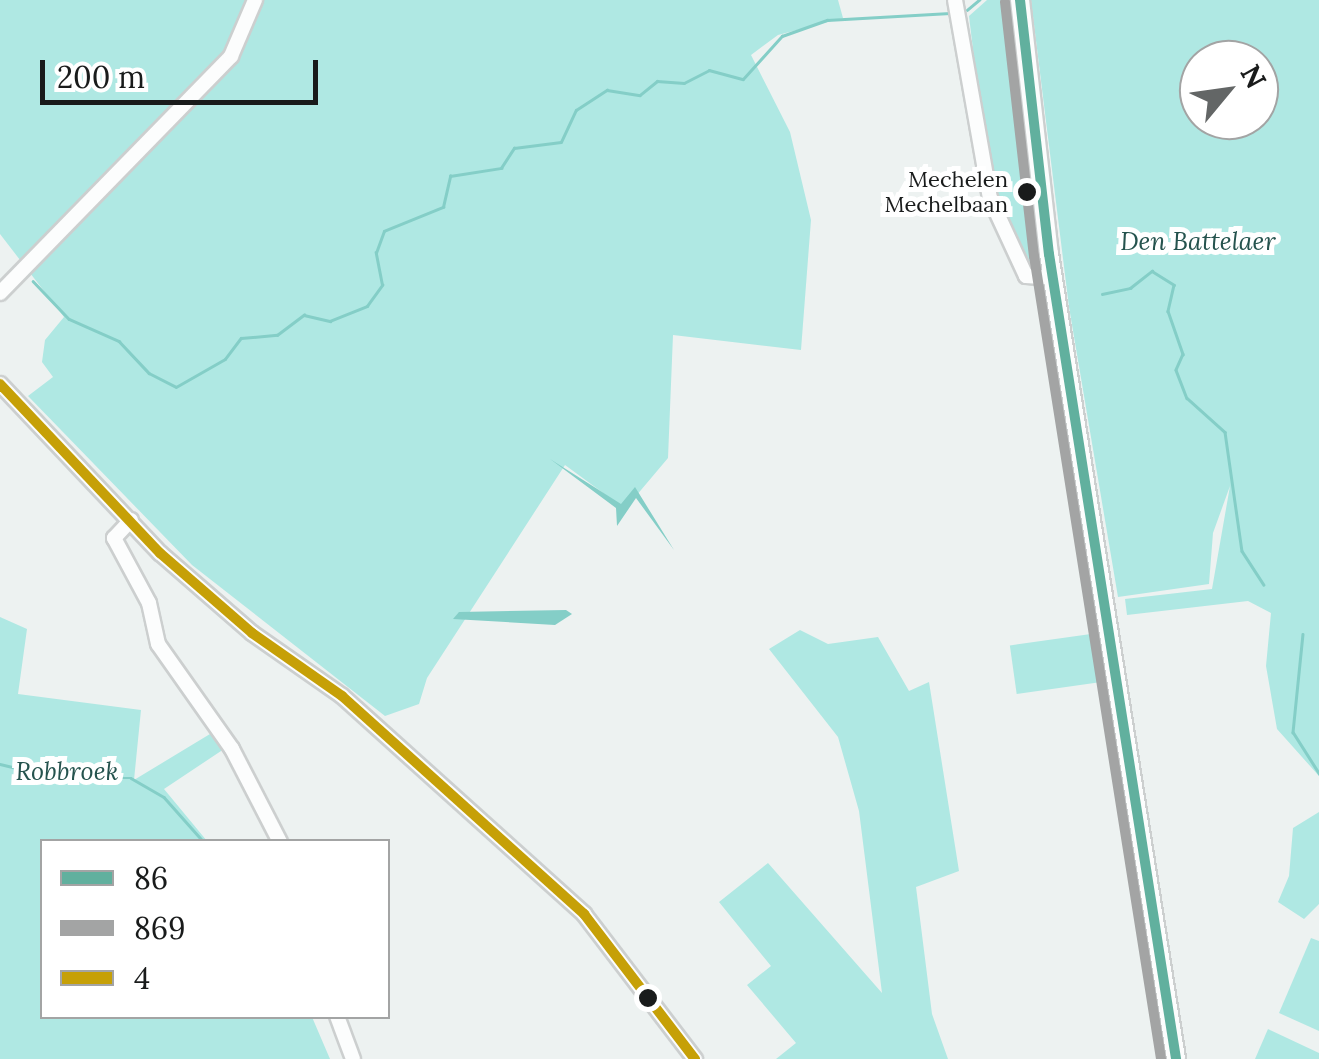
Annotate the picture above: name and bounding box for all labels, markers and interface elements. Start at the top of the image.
scale bar [45,40,322,102]
north arrow [1179,40,1279,140]
text: 200 m [57,58,145,96]
text: N [1232,58,1274,95]
place label: Mechelen Mechelbaan [884,166,1008,218]
marker: Mechelen Mechelbaan [1017,182,1037,202]
park label: Den Battelaer [1120,226,1276,256]
park label: Robbroek [15,756,119,786]
legend [40,839,390,1019]
text: 86 [134,859,168,897]
text: 869 [134,909,186,947]
text: 4 [134,959,150,997]
unlabelled marker [638,988,658,1008]

